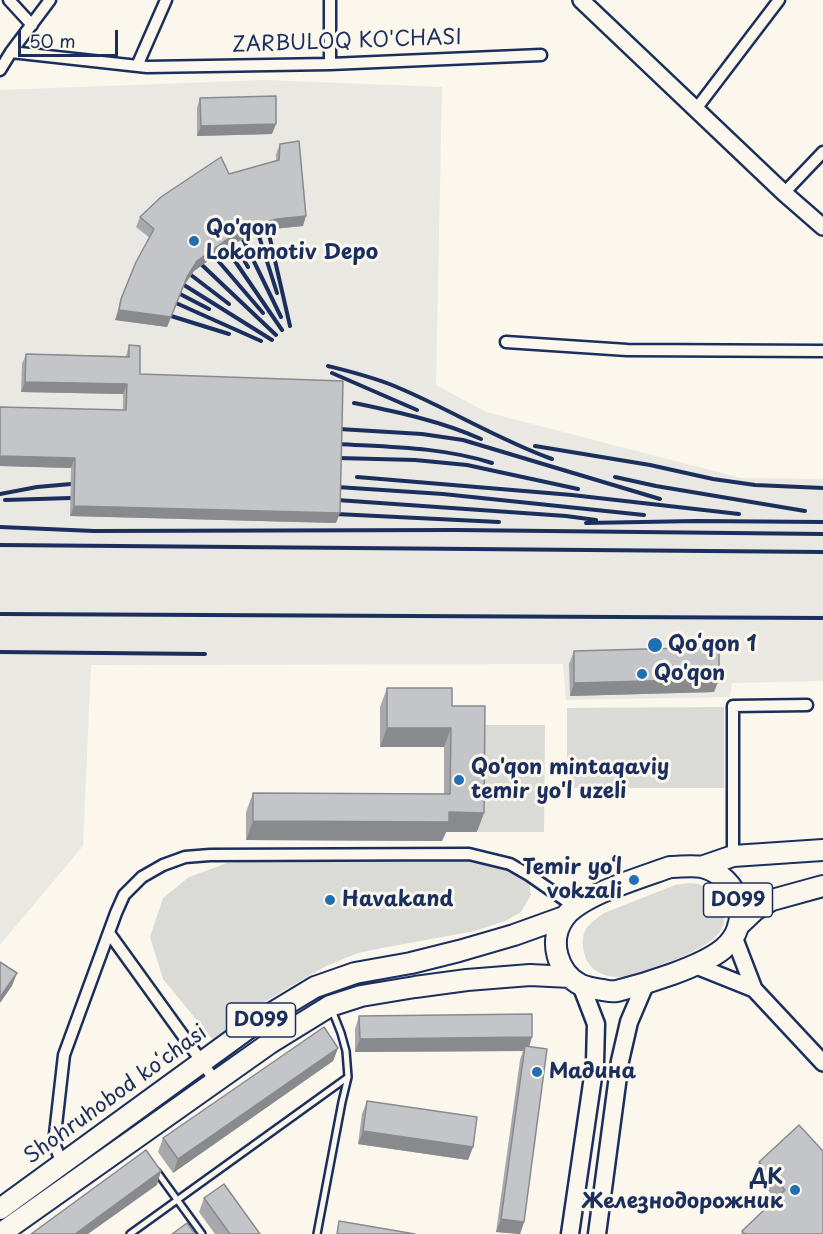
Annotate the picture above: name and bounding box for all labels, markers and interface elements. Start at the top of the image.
scale bar [21,18,122,56]
street label: ZARBULOQ KO'CHASI [232,25,462,59]
text: 50 m [29,27,76,54]
place label: Qo'qon Lokomotiv Depo [206,216,378,266]
marker: Qo'qon Lokomotiv Depo [187,234,201,248]
place label: Qoʻqon 1 [668,632,757,658]
marker: Qoʻqon 1 [646,636,664,654]
place label: Qo'qon [654,661,725,687]
marker: Qo'qon [635,667,649,681]
place label: Qo'qon mintaqaviy temir yo'l uzeli [471,755,669,805]
marker: Qo'qon mintaqaviy temir yo'l uzeli [452,773,466,787]
place label: Temir yo‘l vokzali [522,855,622,905]
marker: Temir yo‘l vokzali [627,873,641,887]
road number: D099 [704,883,772,917]
place label: Havakand [342,887,453,913]
marker: Havakand [323,893,337,907]
road number: D099 [226,1003,296,1037]
street label: Shohruhobod koʻchasi [20,1020,212,1170]
place label: Мадина [549,1059,636,1085]
marker: Мадина [530,1065,544,1079]
place label: ДК Железнодорожник [581,1165,783,1215]
marker: ДК Железнодорожник [788,1183,802,1197]

